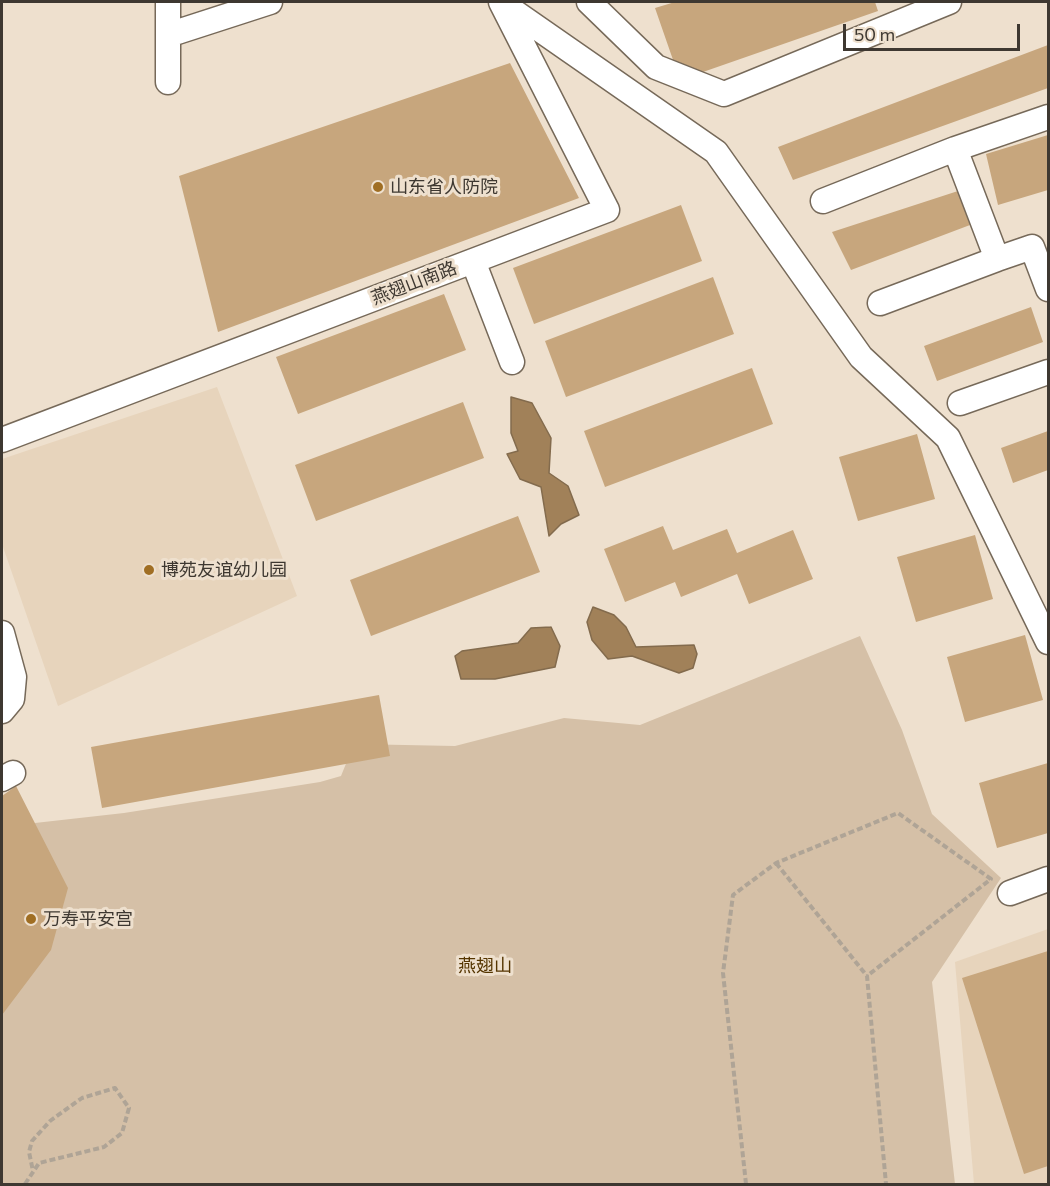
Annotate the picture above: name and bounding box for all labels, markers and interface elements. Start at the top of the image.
scale bar [846,12,1023,50]
text: 50 m [854,23,895,45]
place label: 山东省人防院 [390,176,498,198]
marker: 山东省人防院 [371,180,385,194]
street label: 燕翅山南路 [368,257,460,309]
place label: 博苑友谊幼儿园 [161,559,287,581]
marker: 博苑友谊幼儿园 [142,563,156,577]
place label: 万寿平安宫 [43,908,133,930]
marker: 万寿平安宫 [24,912,38,926]
park label: 燕翅山 [458,955,512,977]

